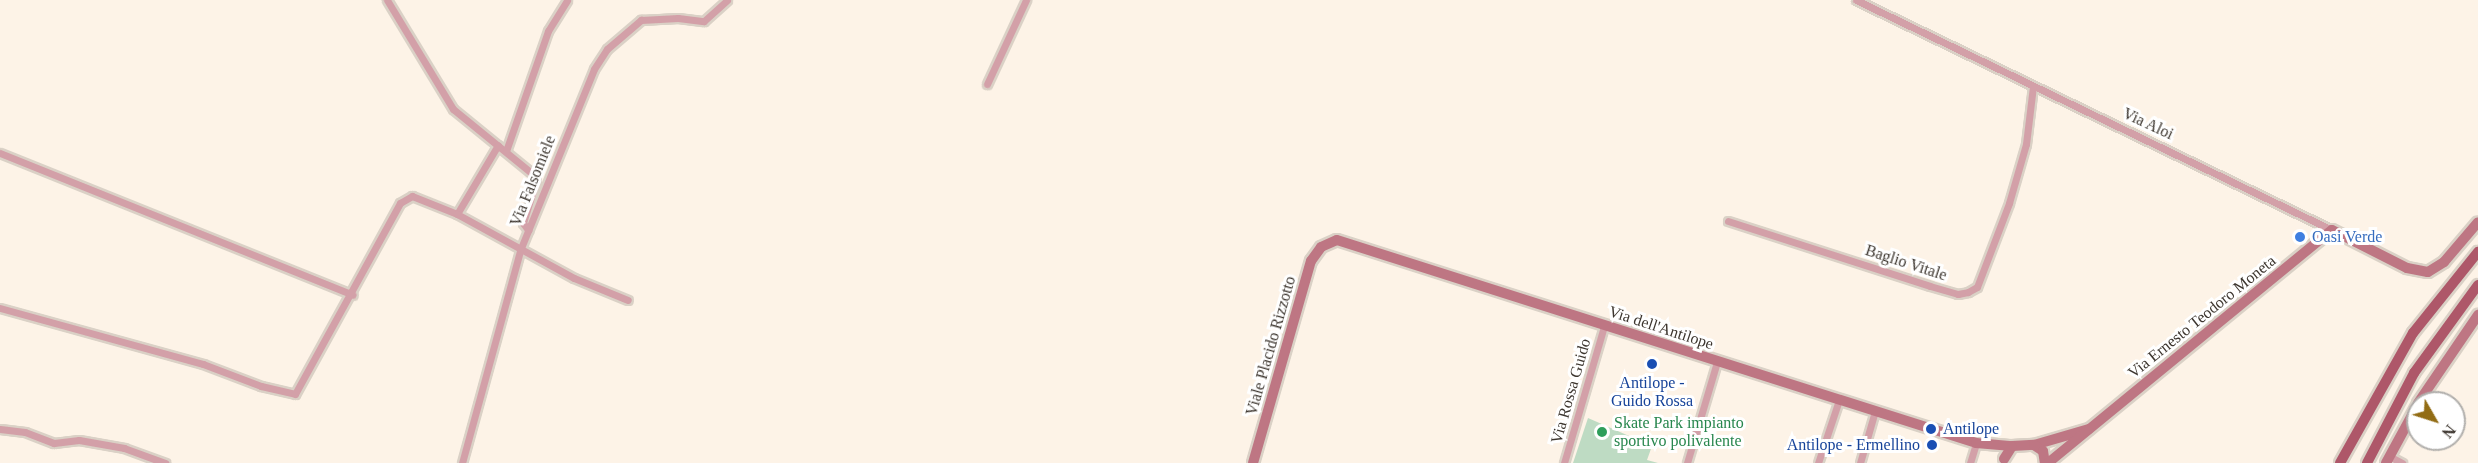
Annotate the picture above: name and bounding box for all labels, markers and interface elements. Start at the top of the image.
street label: Via Aloi [2119,104,2177,144]
street label: Via Falsomiele [506,133,560,229]
place label: Oasi Verde [2312,227,2383,247]
marker: Oasi Verde [2293,230,2307,244]
street label: Baglio Vitale [1863,241,1949,285]
street label: Via Ernesto Teodoro Moneta [2124,251,2280,383]
street label: Viale Placido Rizzotto [1242,274,1300,418]
street label: Via dell'Antilope [1606,302,1716,354]
street label: Via Rossa Guido [1547,336,1595,446]
marker: Antilope - Guido Rossa [1645,357,1659,371]
place label: Antilope - Guido Rossa [1611,373,1693,411]
north arrow [2406,391,2466,451]
place label: Skate Park impianto sportivo polivalente [1614,413,1744,451]
place label: Antilope [1943,419,1999,439]
marker: Antilope [1924,422,1938,436]
text: N [2439,422,2459,441]
marker: Skate Park impianto sportivo polivalente [1595,425,1609,439]
place label: Antilope - Ermellino [1787,435,1920,455]
marker: Antilope - Ermellino [1925,438,1939,452]

